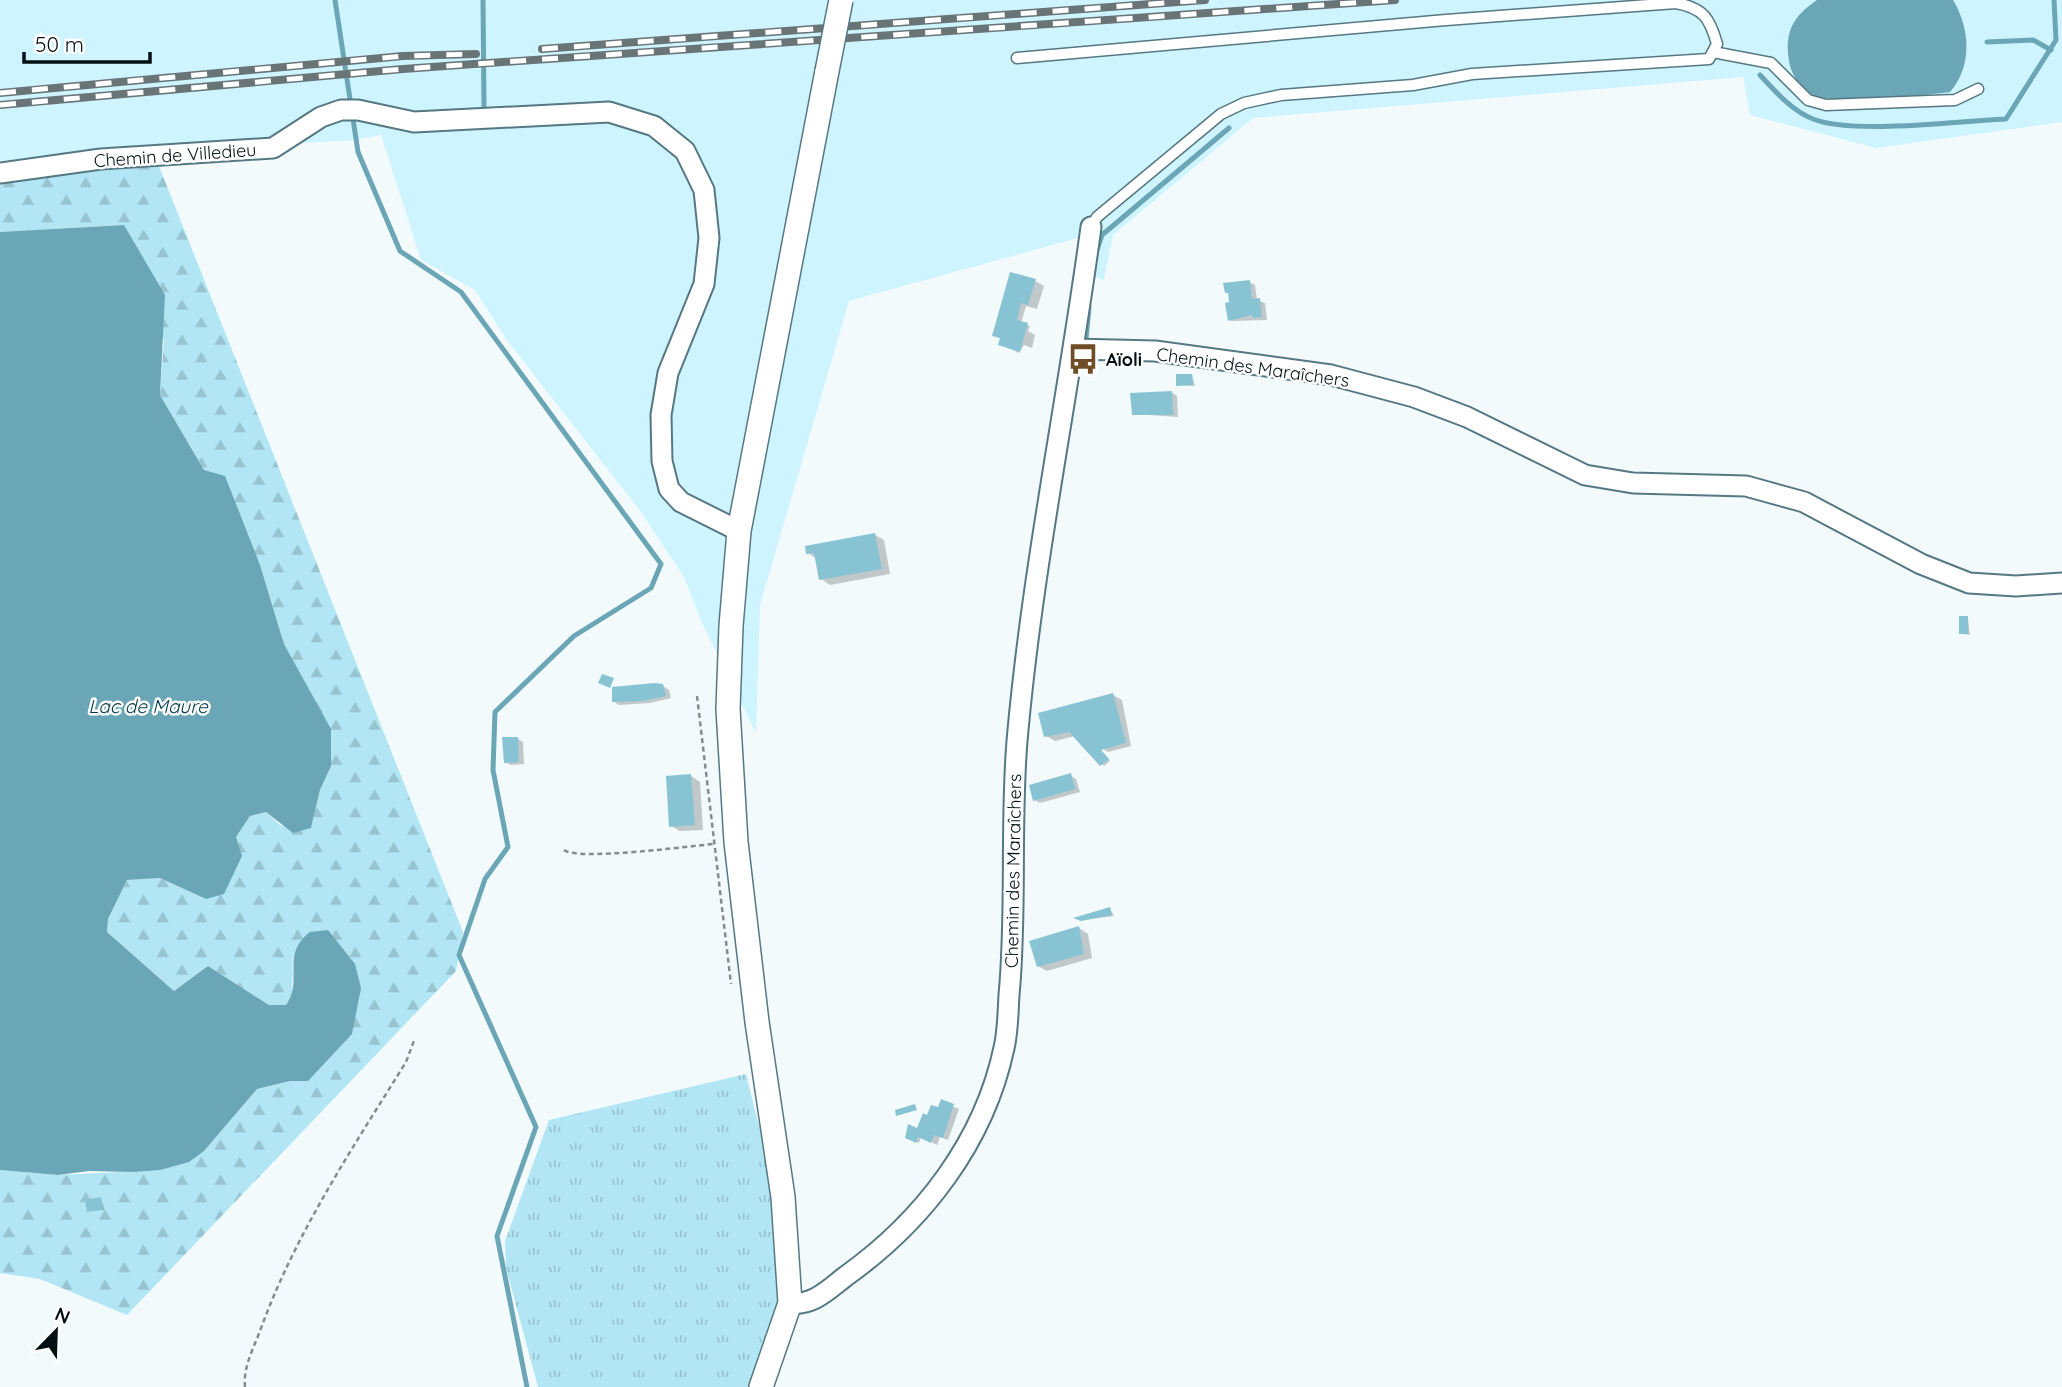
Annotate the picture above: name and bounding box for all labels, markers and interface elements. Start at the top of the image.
scale bar [24,21,150,65]
text: 50 m [35,31,84,57]
street label: Chemin de Villedieu [93,138,257,172]
bus stop icon: Aïoli [1066,342,1100,376]
street label: Chemin des Maraîchers [1155,342,1351,392]
place label: Aïoli [1106,348,1142,371]
water label: Lac de Maure [88,694,209,718]
street label: Chemin des Maraîchers [1000,774,1026,968]
north arrow [21,1296,91,1366]
text: N [52,1302,74,1329]

